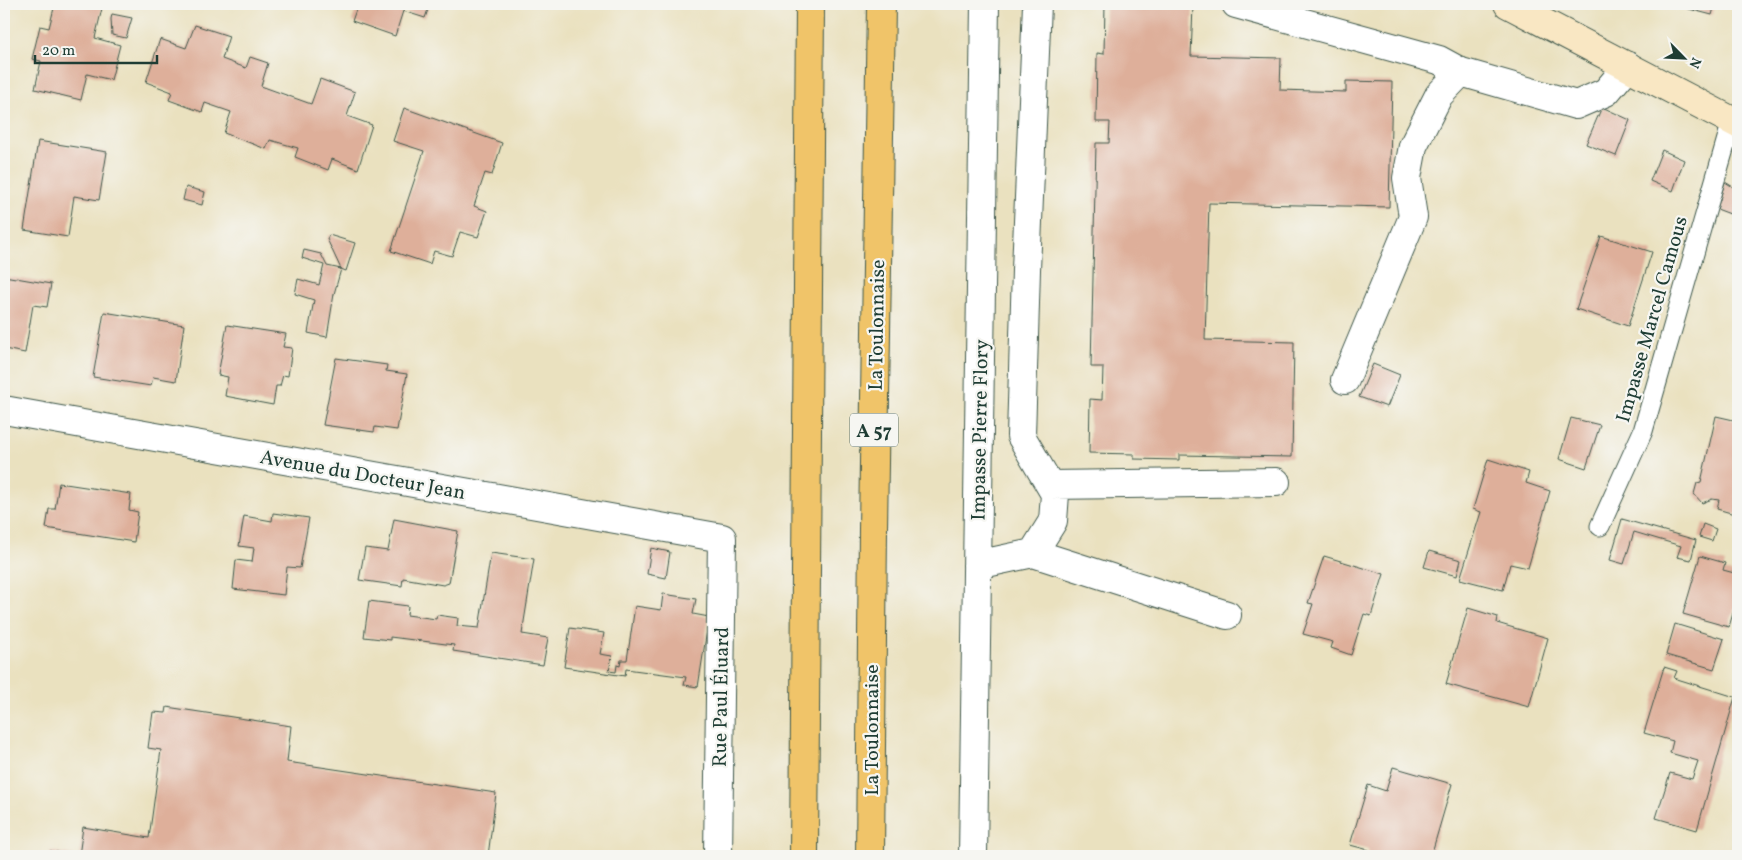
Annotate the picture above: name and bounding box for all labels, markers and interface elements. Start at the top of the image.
scale bar [35,32,158,64]
north arrow [1660,32,1710,82]
text: 20 m [42,41,75,62]
text: N [1684,54,1705,71]
street label: Impasse Marcel Camous [1610,213,1696,426]
street label: La Toulonnaise [863,259,893,391]
street label: Impasse Pierre Flory [965,339,997,521]
road number: A 57 [850,414,898,446]
street label: Avenue du Docteur Jean [258,444,468,508]
street label: Rue Paul Éluard [707,627,737,767]
street label: La Toulonnaise [859,664,887,796]

